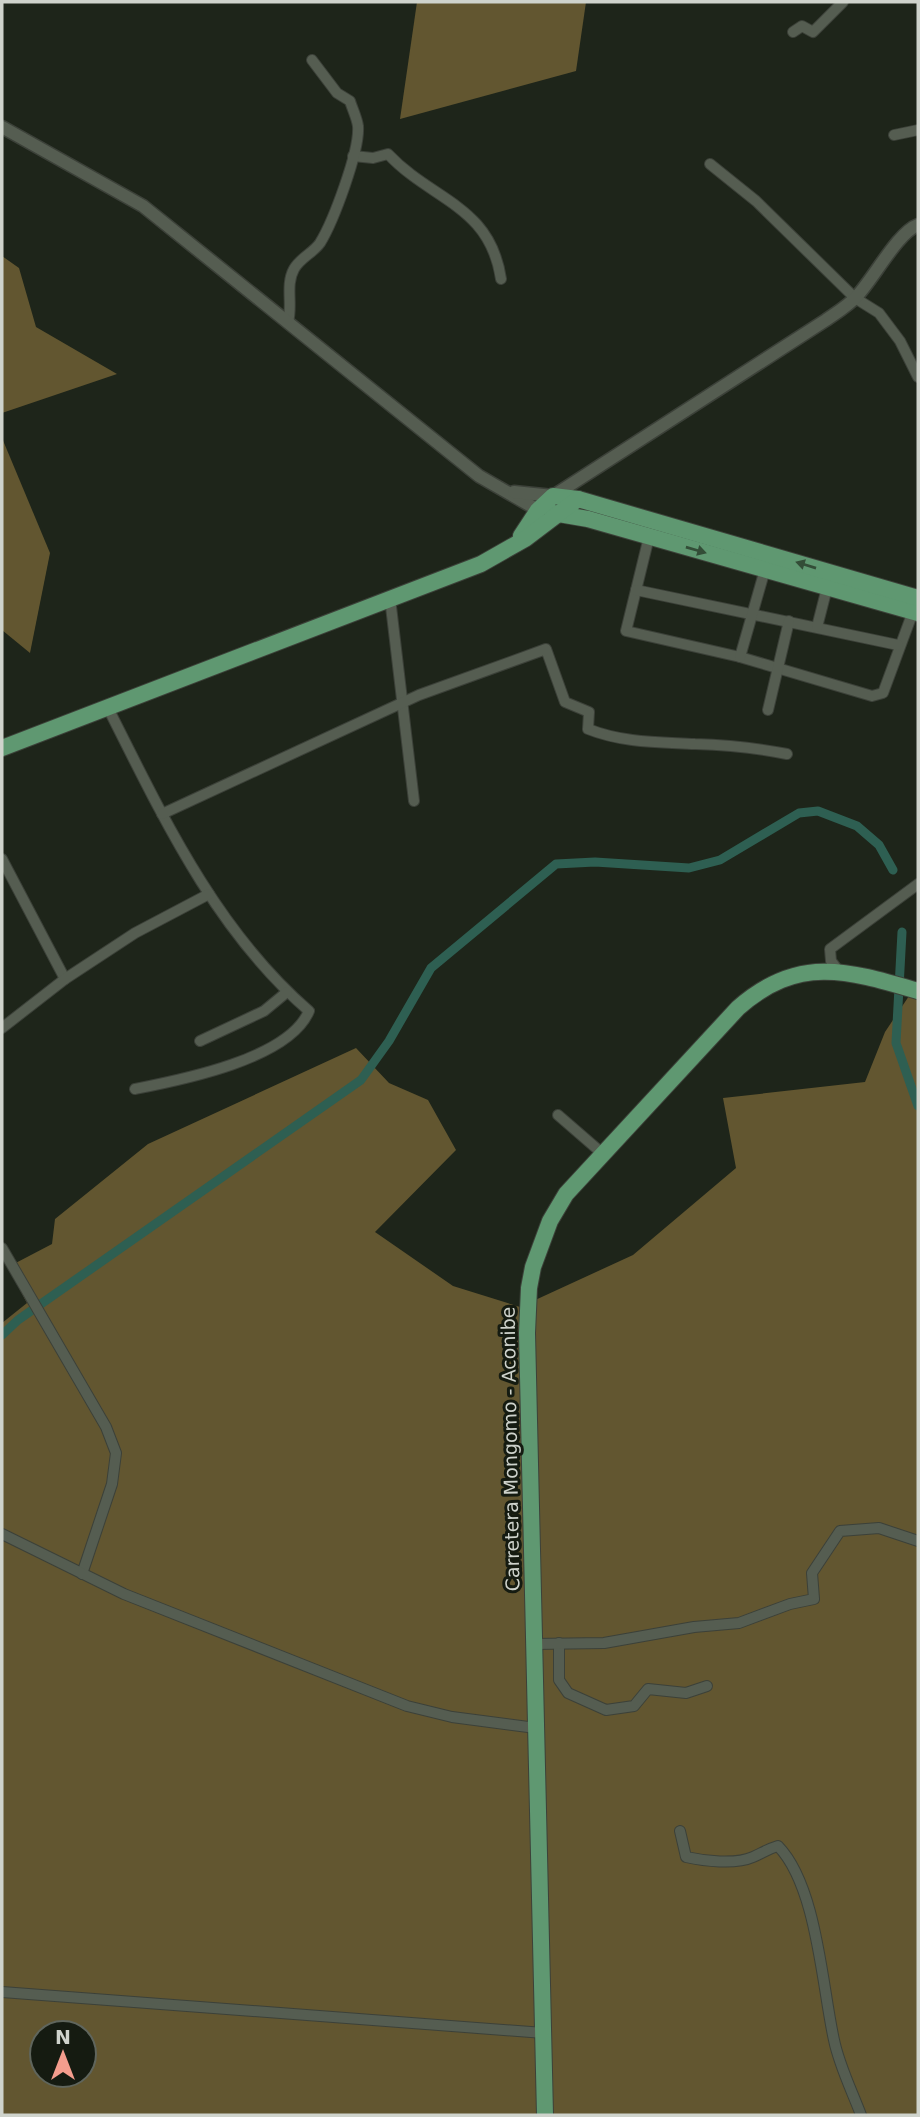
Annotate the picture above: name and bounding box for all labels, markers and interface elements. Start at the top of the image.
one-way arrow [685,546,706,556]
one-way arrow [795,559,816,570]
street label: Carretera Mongomo - Aconibe [497,1306,523,1592]
north arrow [28,2019,98,2089]
text: N [55,2026,71,2048]

